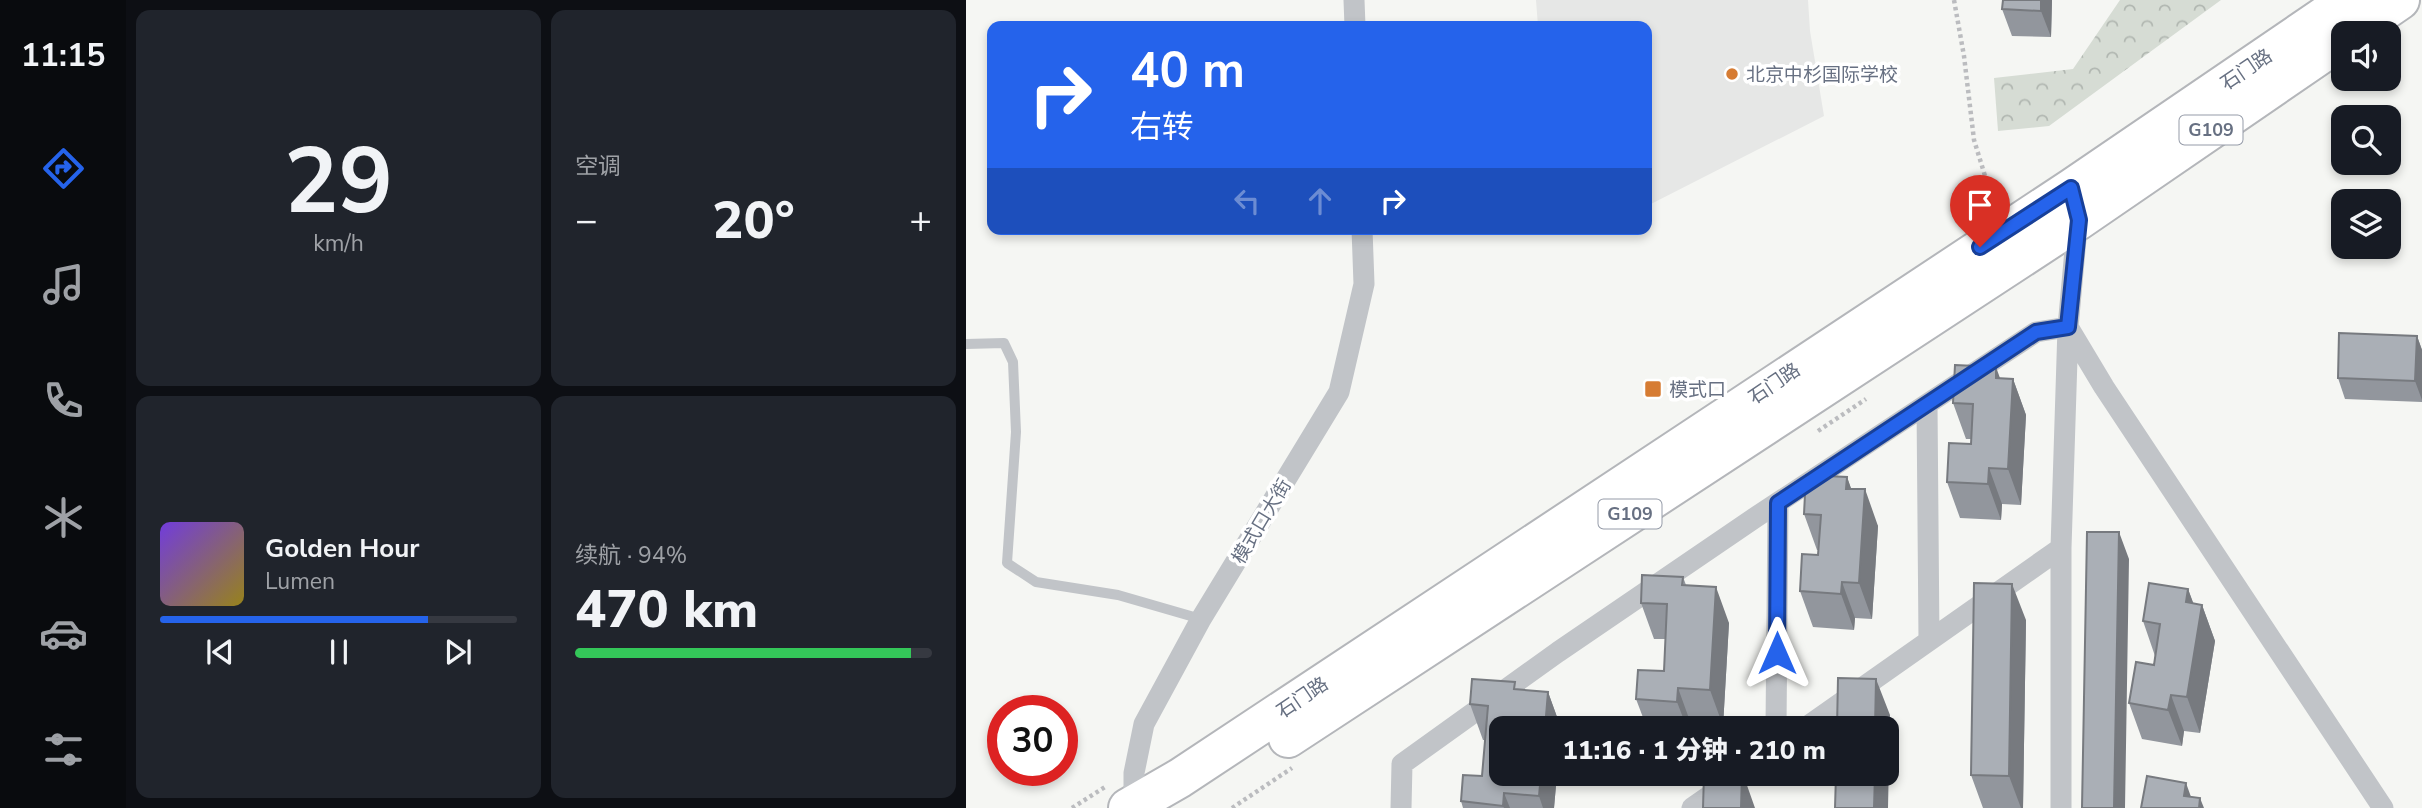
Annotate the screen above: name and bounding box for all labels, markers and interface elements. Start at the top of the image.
map controls [2331,21,2401,259]
button: sound [2331,21,2401,91]
text: 11:15 [21,34,105,77]
text: 40 m [1130,37,1245,104]
street label: 石门路 [2216,43,2277,97]
icon: right [1015,49,1106,140]
place label: 北京中杉国际学校 [1746,62,1898,88]
marker: 北京中杉国际学校 [1724,66,1740,82]
button: search [2331,105,2401,175]
text: 右转 [1130,106,1194,149]
road number: G109 [2180,116,2242,145]
text: 29 [284,120,393,244]
icon: directions [39,144,88,193]
text: 空调 [575,151,621,182]
pin [1950,175,2010,247]
icon: left [1228,182,1266,220]
icon: ahead [1301,182,1339,220]
icon: right [1374,182,1412,220]
text: 20° [712,185,795,256]
icon: arrive [1961,186,1999,224]
button: layers [2331,189,2401,259]
text: − [575,195,598,246]
text: + [909,195,932,246]
text: km/h [313,228,364,259]
icon: music [39,260,88,309]
street label: 石门路 [1744,357,1805,411]
icon: phone [39,376,88,425]
place label: 模式口 [1669,377,1726,403]
marker: 模式口 [1643,379,1663,399]
street label: 模式口大街 [1226,474,1297,569]
icon: climate [39,493,88,542]
road number: G109 [1598,500,1662,528]
text: Golden Hour [265,531,420,566]
text: 续航 · 94% [575,540,687,571]
text: Lumen [265,566,335,597]
text: 470 km [575,574,758,645]
icon: car [39,609,88,658]
position arrow [1740,616,1814,690]
icon: previous [201,633,239,671]
icon: pause [320,633,358,671]
icon: next [439,633,477,671]
street label: 石门路 [1272,671,1333,725]
speed limit sign: 30 [987,695,1078,786]
icon: filters [39,725,88,774]
text: 11:16 · 1 分钟 · 210 m [1562,733,1826,768]

